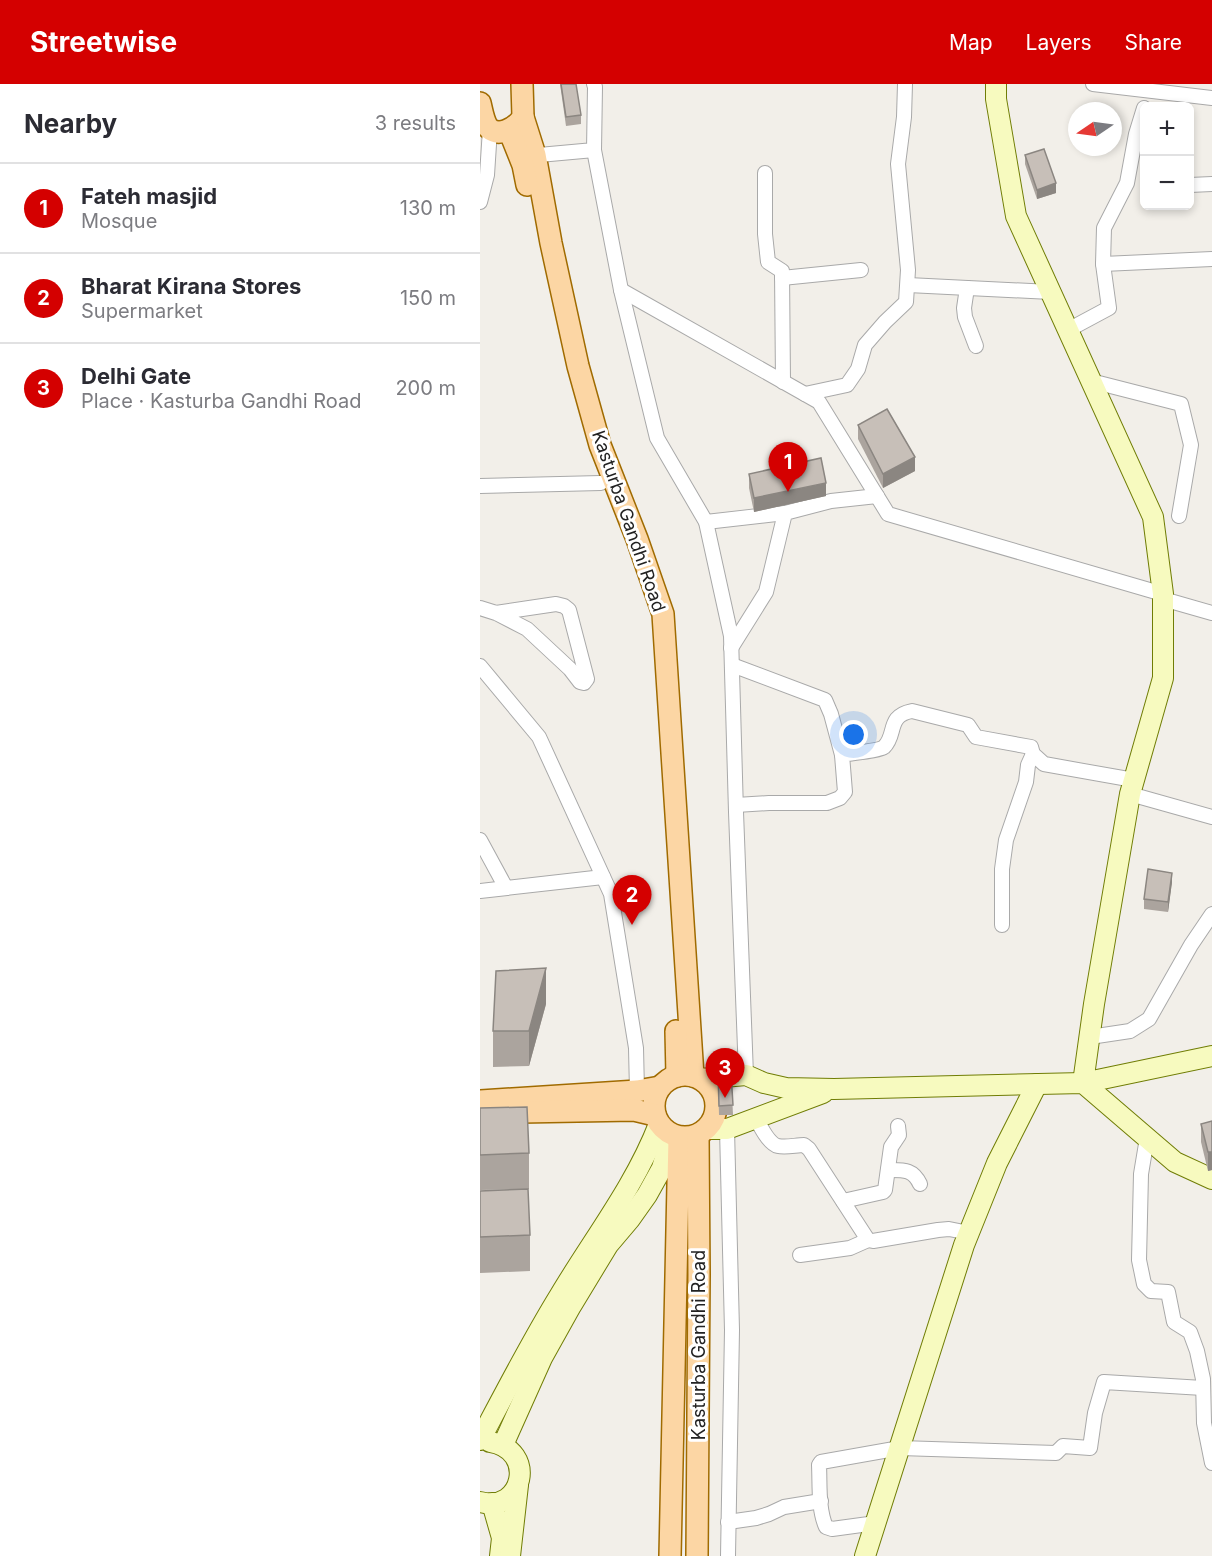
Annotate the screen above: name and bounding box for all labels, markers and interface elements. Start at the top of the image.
text: Streetwise [30,25,177,59]
text: Map [949,30,993,55]
text: Layers [1026,30,1092,55]
text: Share [1125,30,1182,55]
north arrow [1068,102,1122,156]
map controls [1140,102,1194,210]
button: + [1140,102,1194,156]
text: Nearby [24,108,117,139]
text: 3 results [375,111,456,135]
button: − [1140,156,1194,210]
text: Fateh masjid [81,183,217,209]
text: 1 [39,196,48,220]
text: 130 m [400,196,456,220]
text: Mosque [81,209,157,233]
text: Bharat Kirana Stores [81,273,301,299]
text: 2 [37,286,50,310]
text: 150 m [400,286,456,310]
text: Supermarket [81,299,203,323]
text: Delhi Gate [81,363,191,389]
text: 3 [37,376,50,400]
text: 200 m [395,376,456,400]
text: Place · Kasturba Gandhi Road [81,389,361,413]
street label: Kasturba Gandhi Road [588,428,670,614]
pin: 1 [768,442,808,492]
your location [839,720,868,749]
pin: 2 [612,876,652,925]
pin: 3 [706,1048,744,1098]
street label: Kasturba Gandhi Road [688,1250,709,1440]

